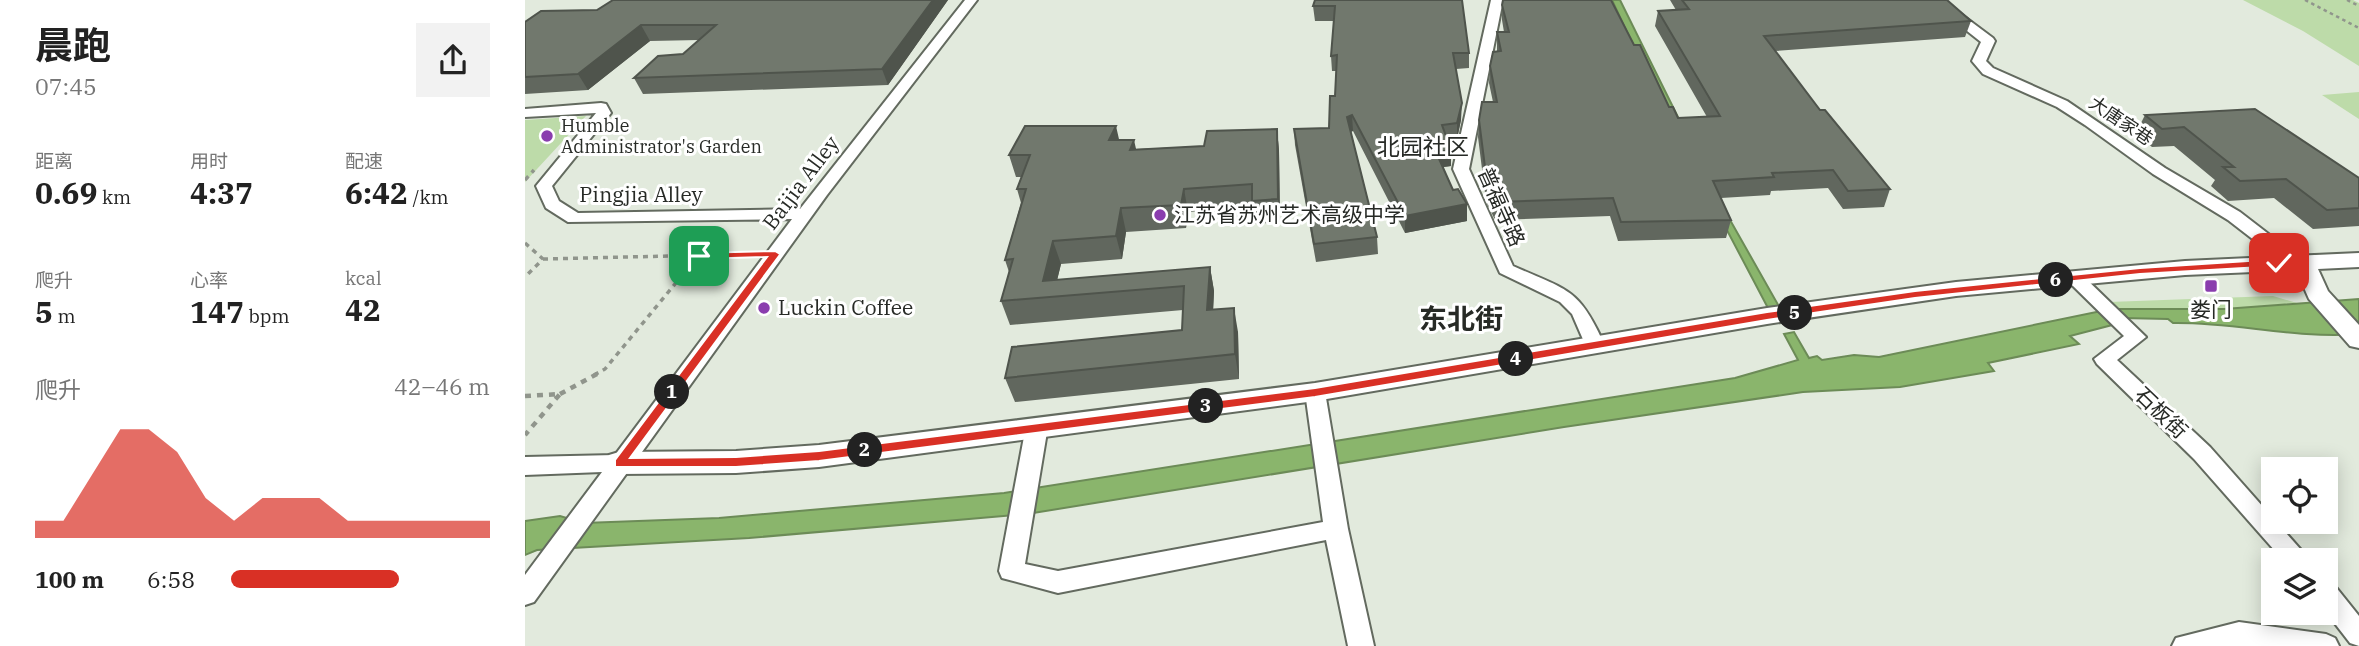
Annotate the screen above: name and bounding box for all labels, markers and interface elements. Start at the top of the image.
text: 晨跑 [35,20,111,69]
button: share [416,23,490,97]
text: 07:45 [35,71,97,101]
street label: 大唐家巷 [2085,91,2158,150]
place label: Humble Administrator's Garden [561,114,762,158]
marker: Humble Administrator's Garden [539,128,555,144]
street label: Baijia Alley [756,129,845,235]
district label: 北园社区 [1377,131,1469,161]
text: 距离 [35,149,73,173]
text: 用时 [190,149,228,173]
text: 配速 [345,149,383,173]
street label: 普福寺路 [1472,163,1532,251]
text: 0.69 [35,173,97,212]
text: 4:37 [190,173,253,212]
text: 6:42 [345,173,408,212]
street label: Pingjia Alley [579,180,704,208]
text: km [97,185,131,209]
text: /km [408,185,449,209]
place label: 江苏省苏州艺术高级中学 [1174,200,1405,228]
marker: 江苏省苏州艺术高级中学 [1152,207,1168,223]
pin [669,226,729,286]
pin [2249,233,2309,293]
icon: arrive [680,237,718,275]
icon: check [2260,244,2298,282]
pin: 6 [2039,262,2073,298]
text: kcal [345,266,382,290]
text: 6 [2050,267,2061,291]
text: 爬升 [35,268,73,292]
text: 心率 [190,268,228,292]
marker: 娄门 [2203,278,2219,294]
text: 42 [345,290,381,329]
text: 5 [35,292,53,331]
text: 147 [190,292,244,331]
place label: Luckin Coffee [778,293,913,321]
place label: 娄门 [2190,295,2232,323]
pin: 5 [1777,296,1813,330]
marker: Luckin Coffee [756,300,772,316]
district label: 东北街 [1419,300,1503,337]
text: 5 [1789,300,1800,324]
text: m [53,304,76,328]
text: bpm [244,304,290,328]
pin: 4 [1499,342,1534,376]
text: 4 [1510,346,1521,370]
text: 42–46 m [394,371,490,401]
text: 爬升 [35,374,81,404]
pin: 1 [655,374,689,410]
text: 1 [666,379,677,403]
street label: 石板街 [2129,380,2194,444]
pin: 3 [1189,388,1223,424]
text: 3 [1200,393,1211,417]
pin: 2 [847,433,883,468]
text: 2 [859,437,870,461]
map controls [2261,457,2338,625]
button: locate [2261,457,2338,534]
button: layers [2261,548,2338,625]
text: 100 m [35,564,104,594]
text: 6:58 [147,564,195,594]

